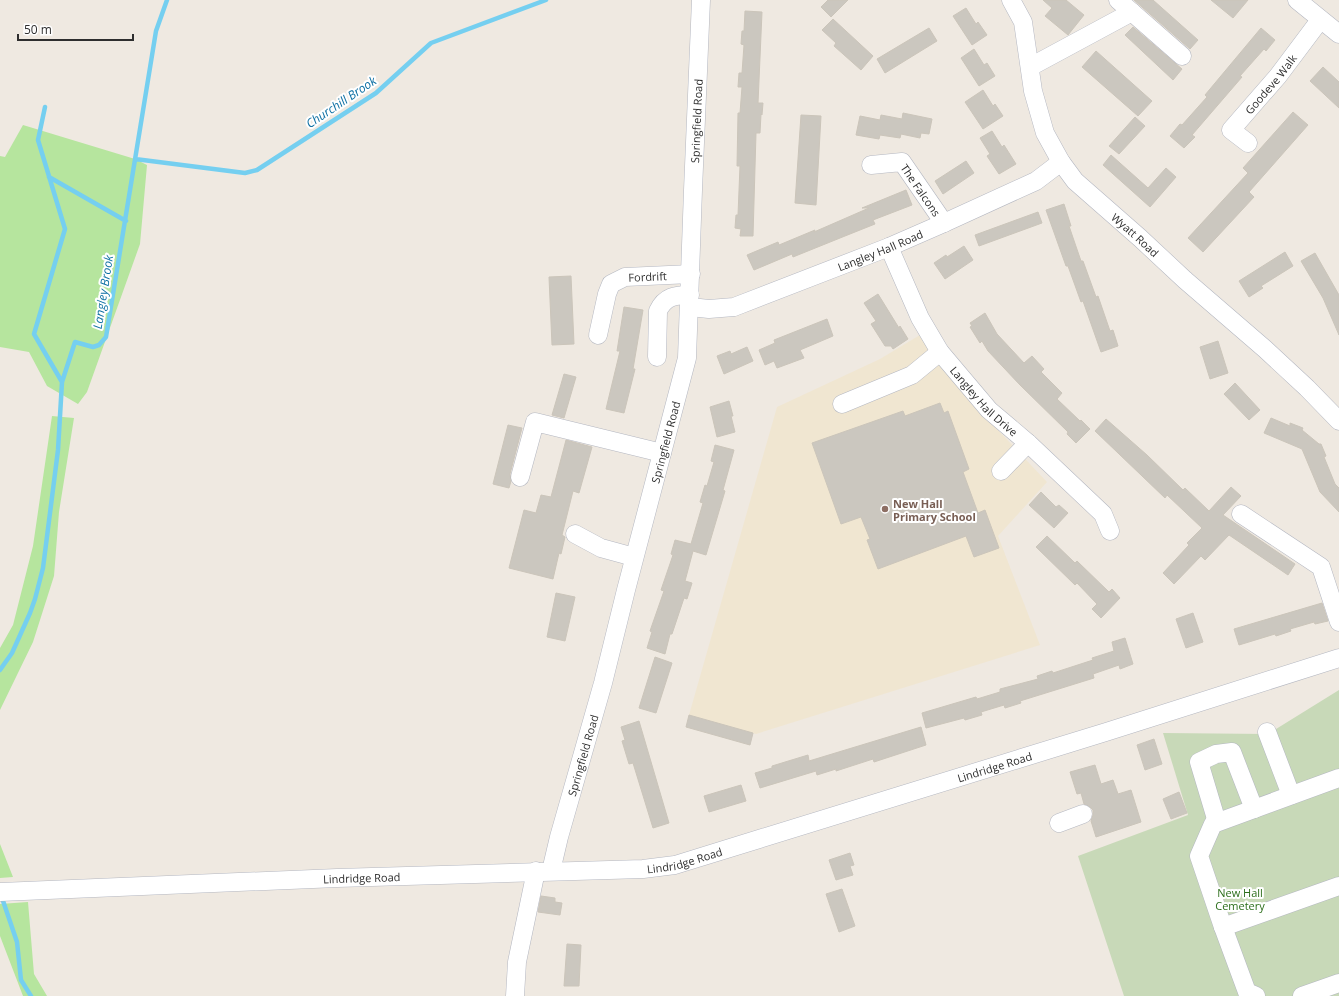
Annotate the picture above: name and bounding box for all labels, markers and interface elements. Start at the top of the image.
scale bar [18,16,133,42]
text: 50 m [24,21,52,38]
street label: Goodeve Walk [1241,51,1300,117]
water label: Churchill Brook [302,72,380,132]
street label: Springfield Road [687,79,705,163]
street label: The Falcons [898,161,944,219]
street label: Wyatt Road [1109,209,1162,260]
street label: Langley Hall Road [835,226,925,274]
water label: Langley Brook [89,253,117,330]
street label: Fordrift [628,268,667,284]
street label: Langley Hall Drive [947,363,1021,439]
street label: Springfield Road [647,399,683,485]
place label: New Hall Primary School [893,496,976,524]
marker: New Hall Primary School [880,504,890,514]
street label: Springfield Road [564,713,601,798]
street label: Lindridge Road [955,748,1034,785]
street label: Lindridge Road [646,843,724,876]
street label: Lindridge Road [323,869,401,886]
park label: New Hall Cemetery [1215,885,1265,913]

